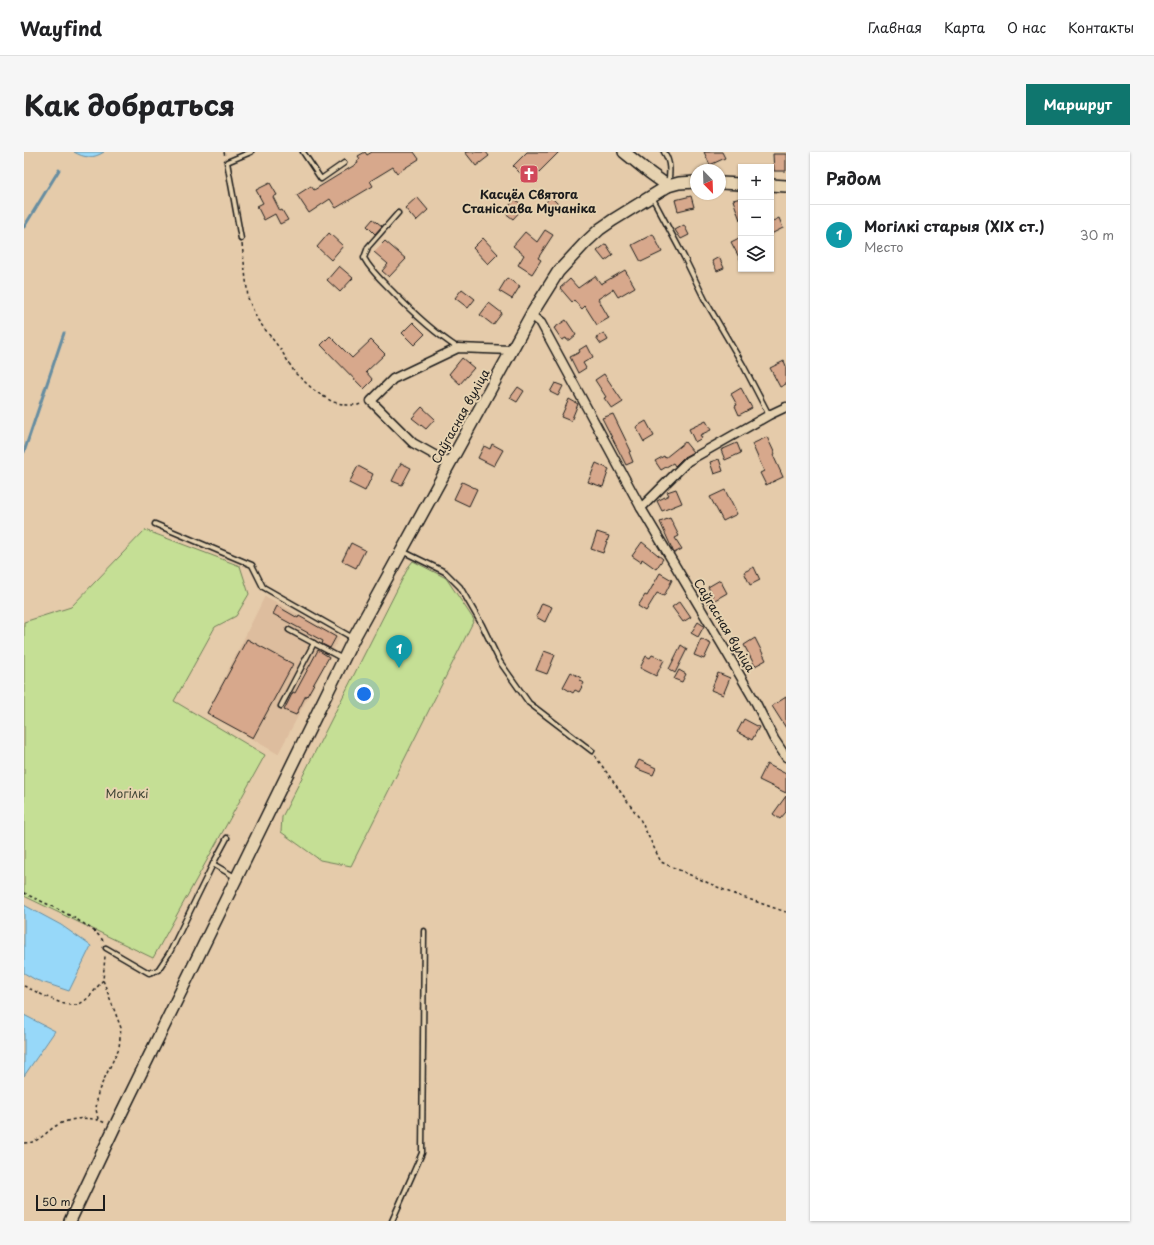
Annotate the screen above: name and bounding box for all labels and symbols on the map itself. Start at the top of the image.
church icon: Касцёл Святога Станіслава Мучаніка [518,163,540,185]
north arrow [690,164,726,200]
place label: Касцёл Святога Станіслава Мучаніка [462,185,596,217]
street label: Саўгасная вуліца [426,365,494,467]
street label: Саўгасная вуліца [690,575,760,676]
pin: 1 [386,635,412,668]
your location [354,684,374,704]
park label: Могілкі [106,784,148,802]
scale bar [36,1193,105,1212]

